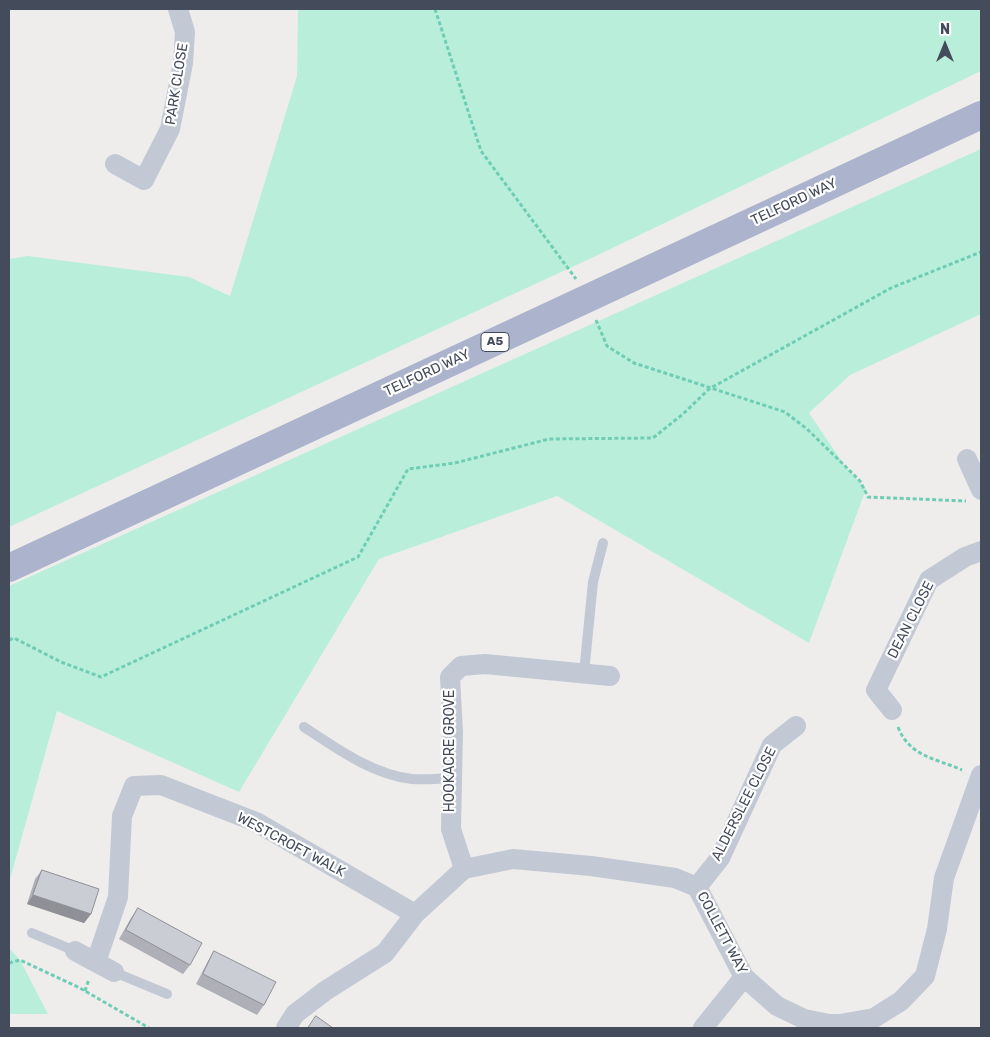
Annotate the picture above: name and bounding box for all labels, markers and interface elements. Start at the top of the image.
north arrow [920,20,970,70]
text: N [940,21,950,38]
street label: PARK CLOSE [162,42,192,126]
street label: TELFORD WAY [748,175,840,229]
road number: A5 [481,332,509,352]
street label: TELFORD WAY [381,346,473,400]
street label: DEAN CLOSE [884,579,938,661]
street label: HOOKACRE GROVE [442,690,458,812]
street label: ALDERSLEE CLOSE [708,744,780,864]
street label: WESTCROFT WALK [234,809,348,881]
street label: COLLETT WAY [693,889,751,977]

